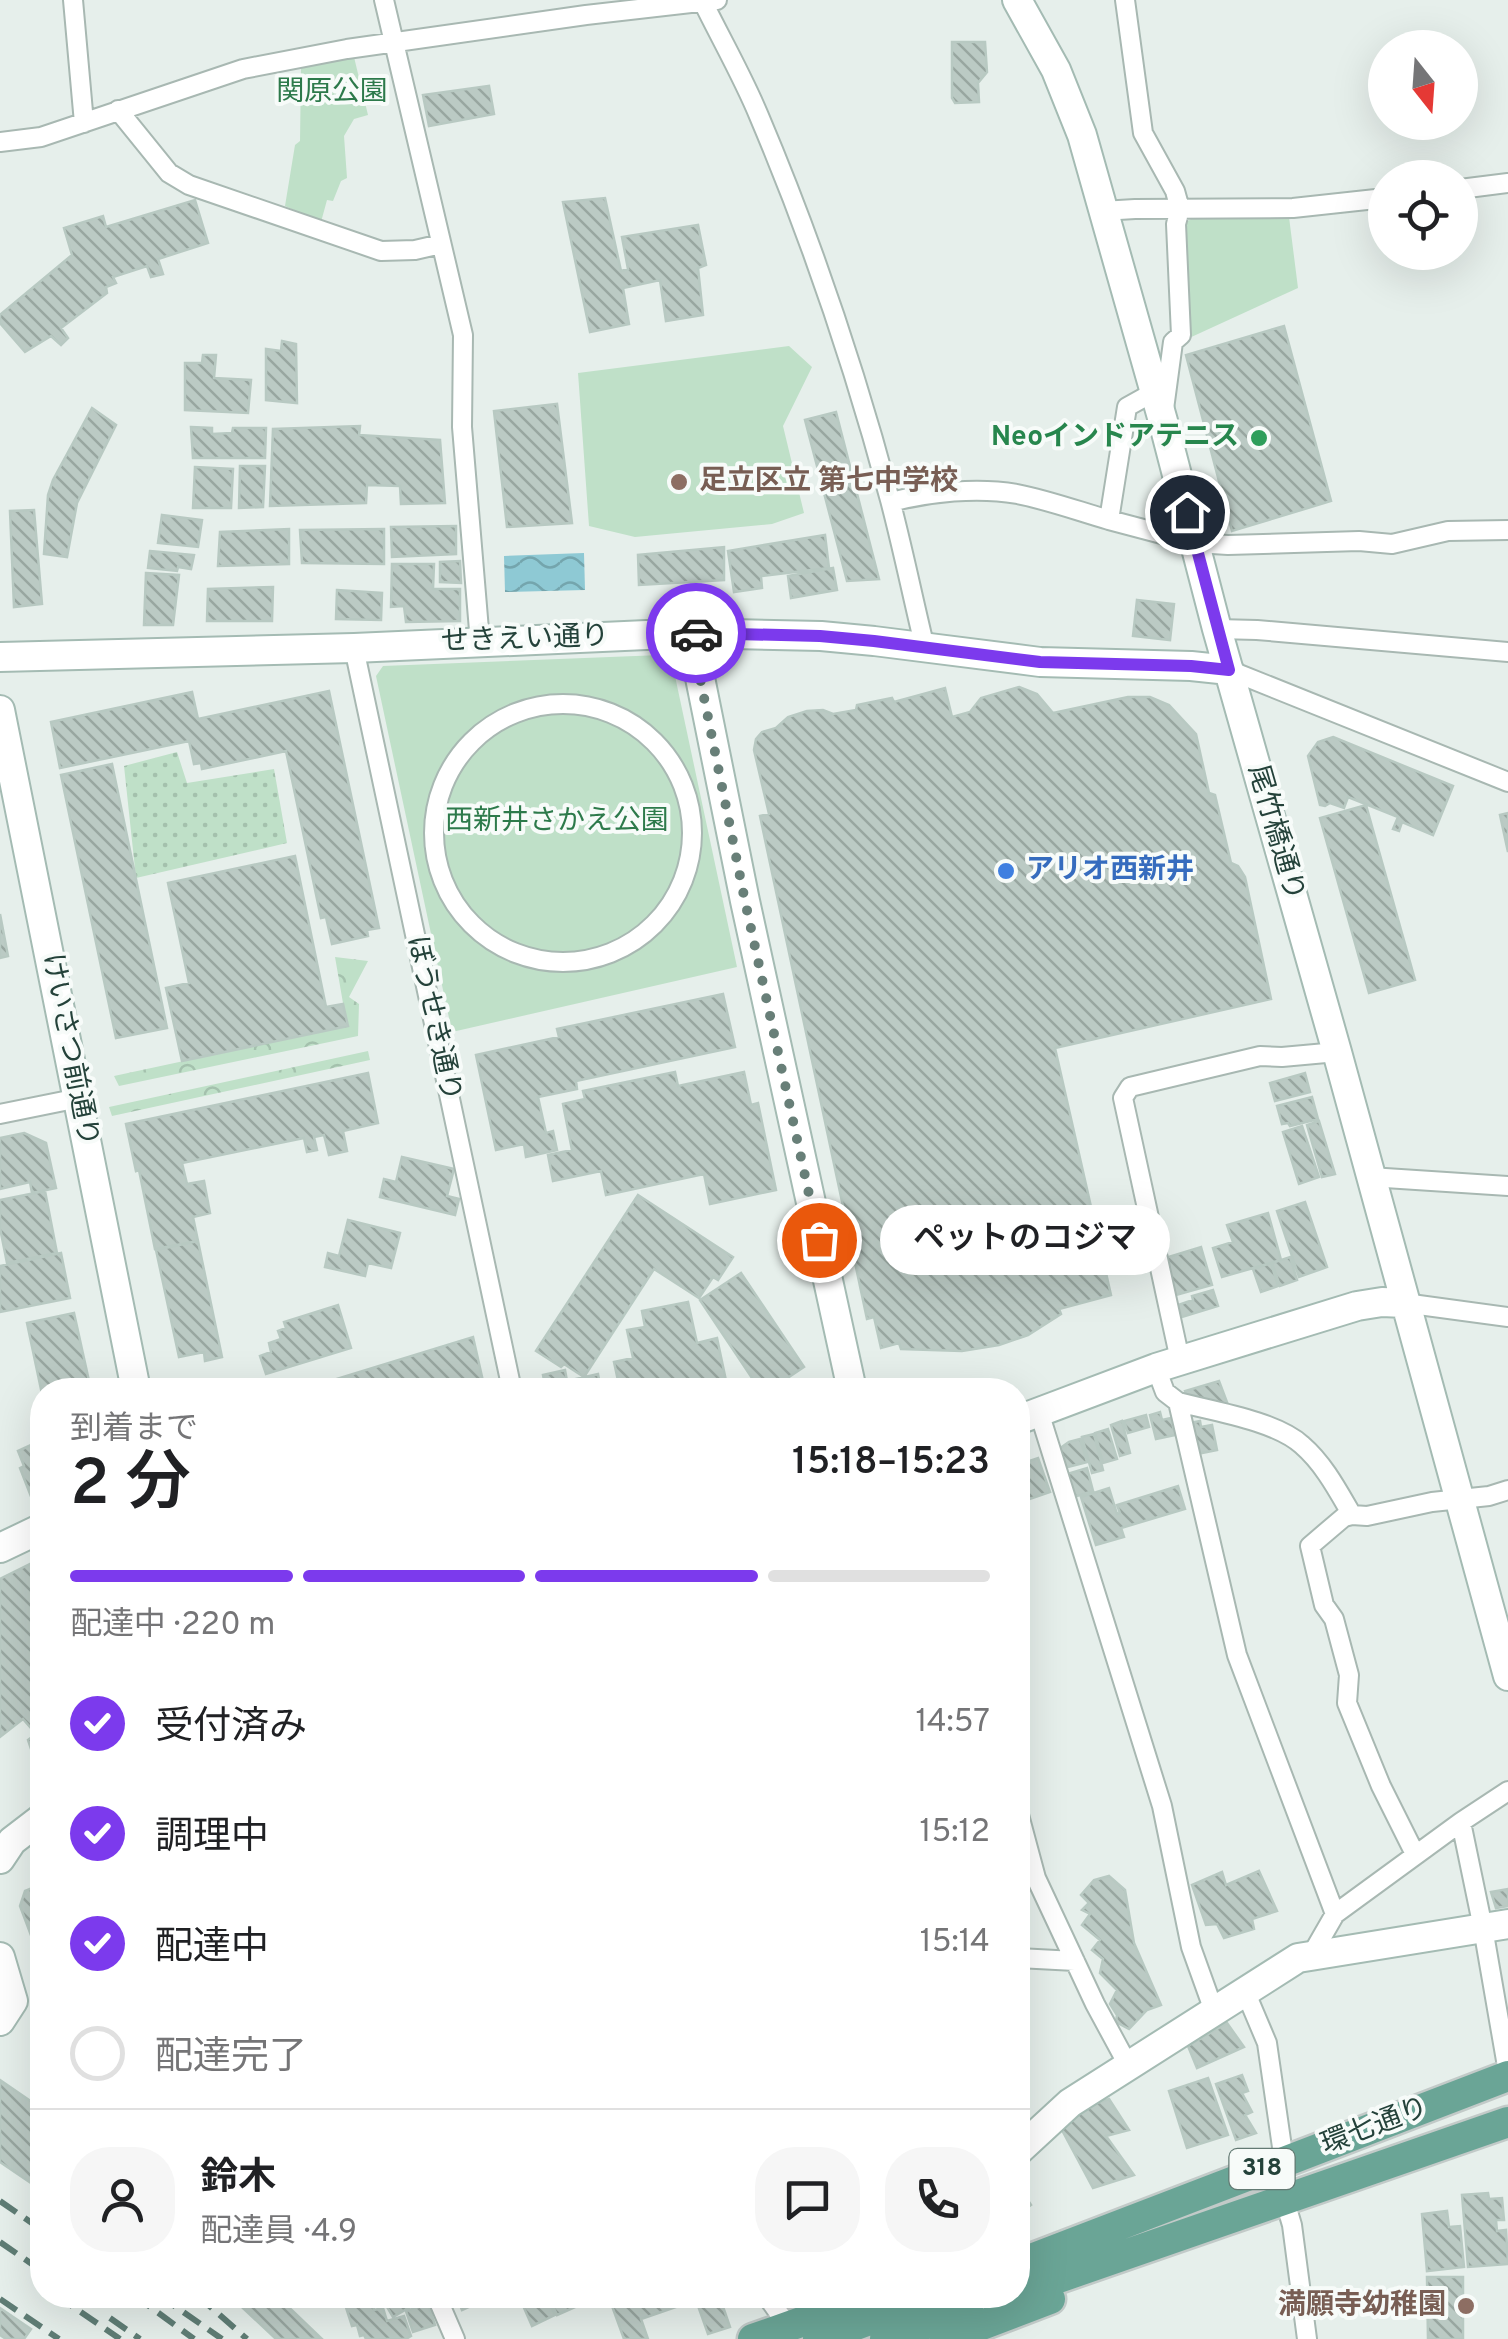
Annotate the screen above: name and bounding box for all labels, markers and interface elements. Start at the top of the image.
north arrow [1368,30,1478,140]
map controls [1368,30,1478,270]
park label: 関原公園 [276,75,388,111]
button: locate [1368,160,1478,270]
place label: Neoインドアテニス [991,420,1239,456]
marker: Neoインドアテニス [1248,427,1270,449]
place label: 足立区立 第七中学校 [699,464,958,500]
pin [1145,470,1230,555]
marker: 足立区立 第七中学校 [668,471,690,493]
icon: home [1160,485,1215,540]
courier [646,583,746,683]
icon: car [669,606,724,661]
street label: せきえい通り [440,619,610,661]
street label: 尾竹橋通り [1238,761,1312,905]
park label: 西新井さかえ公園 [445,804,669,840]
place label: アリオ西新井 [1026,853,1194,889]
marker: アリオ西新井 [995,860,1017,882]
street label: ぼうせき通り [398,933,468,1105]
street label: けいさつ前通り [33,950,105,1150]
pin [777,1198,862,1283]
callout: ペットのコジマ [879,1205,1169,1275]
icon: bag [792,1213,847,1268]
text: ペットのコジマ [913,1220,1137,1260]
text: 到着まで [70,1410,198,1450]
text: 15:18–15:23 [792,1439,990,1488]
text: 2 分 [70,1446,191,1528]
text: 配達中 · 220 m [70,1606,275,1646]
icon: check [70,1696,125,1751]
text: 14:57 [915,1703,990,1743]
text: 受付済み [155,1704,307,1753]
icon: check [70,1806,125,1861]
text: 15:12 [919,1813,990,1853]
text: 調理中 [155,1814,269,1863]
icon: check [70,1916,125,1971]
text: 15:14 [920,1923,990,1963]
text: 配達中 [155,1924,269,1973]
text: 配達完了 [155,2034,307,2083]
street label: 環七通り [1316,2090,1434,2164]
button: person [70,2147,175,2252]
button: chat [755,2147,860,2252]
button: phone [885,2147,990,2252]
road number: 318 [1230,2149,1294,2189]
text: 鈴木 [200,2155,276,2204]
text: 配達員 · 4.9 [200,2213,357,2253]
place label: 満願寺幼稚園 [1278,2288,1446,2324]
marker: 満願寺幼稚園 [1455,2295,1477,2317]

